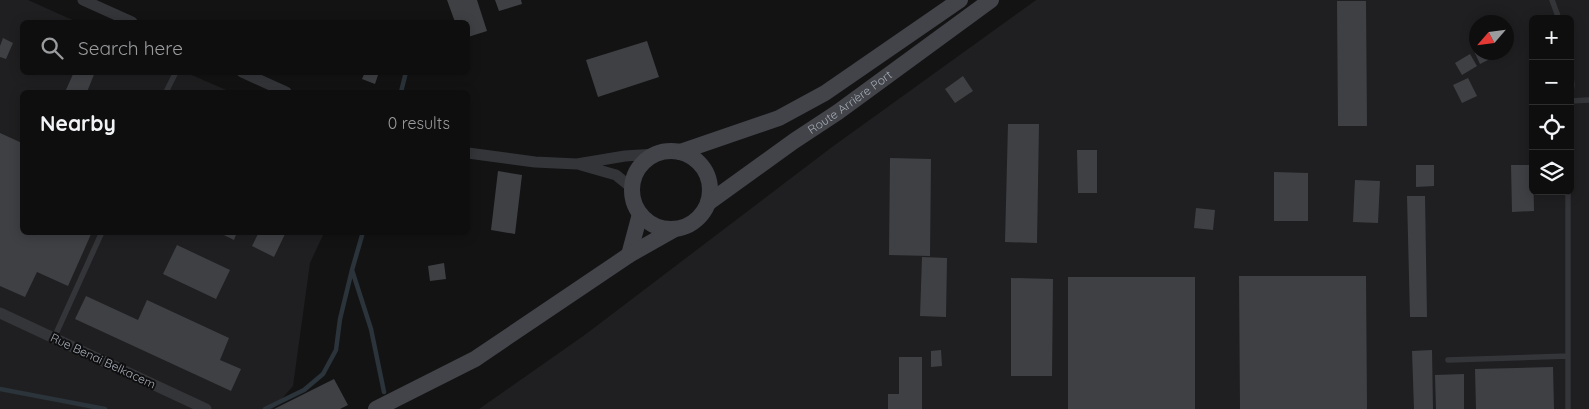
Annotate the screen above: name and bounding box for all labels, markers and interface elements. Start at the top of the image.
north arrow [1469,15,1514,60]
map controls [1529,15,1574,195]
button: + [1529,15,1574,60]
search box [20,20,470,75]
icon: search [38,34,66,62]
text: Search here [78,36,183,60]
button: − [1529,60,1574,105]
street label: Route Arrière Port [805,67,895,137]
button: locate [1529,105,1574,150]
text: Nearby [40,110,116,136]
text: 0 results [388,113,450,133]
button: layers [1529,150,1574,195]
street label: Rue Benai Belkacem [48,330,158,392]

